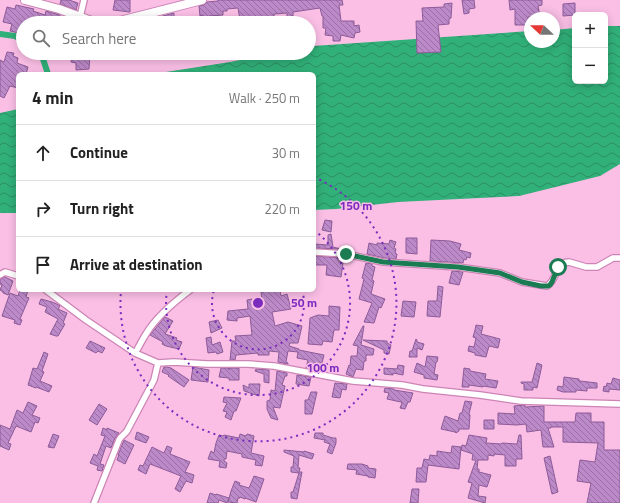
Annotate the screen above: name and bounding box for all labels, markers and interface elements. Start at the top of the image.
north arrow [524,12,560,48]
map controls [572,12,608,84]
button: + [572,12,608,48]
search box [16,16,316,60]
icon: search [30,27,52,49]
text: Search here [62,27,136,50]
button: − [572,48,608,84]
text: 4 min [32,85,73,111]
text: Walk · 250 m [229,88,300,108]
text: Continue [70,141,128,164]
icon: ahead [32,142,54,164]
text: 30 m [272,143,300,163]
text: 150 m [340,196,372,215]
text: Turn right [70,197,134,220]
icon: right [32,198,54,220]
text: 220 m [264,199,300,219]
route end [337,245,355,263]
text: Arrive at destination [70,253,203,276]
icon: arrive [32,254,54,276]
route start [549,258,567,276]
text: 50 m [291,293,317,312]
centre of rings [251,296,265,310]
text: 100 m [307,358,339,377]

